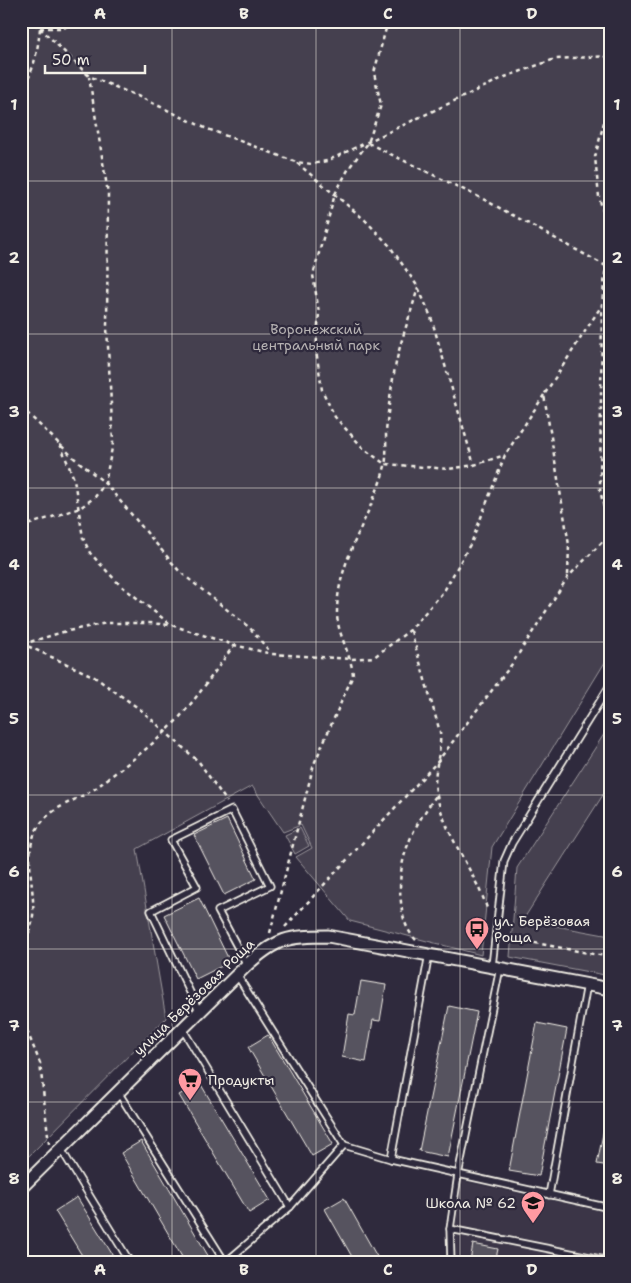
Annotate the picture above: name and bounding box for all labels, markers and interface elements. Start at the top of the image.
text: A [94,3,106,24]
text: B [239,3,249,24]
text: C [383,3,393,24]
text: D [526,3,538,24]
scale bar [45,42,145,74]
text: 50 m [52,50,90,70]
text: 1 [10,94,18,115]
text: 1 [613,94,621,115]
text: 2 [8,247,20,268]
text: 2 [611,247,623,268]
park label: Воронежский центральный парк [252,320,380,354]
text: 3 [8,401,20,422]
text: 3 [611,401,623,422]
text: 4 [8,554,20,575]
text: 4 [611,554,623,575]
text: 5 [9,708,19,729]
text: 5 [612,708,622,729]
text: 6 [8,861,20,882]
text: 6 [611,861,623,882]
place label: ул. Берёзовая Роща [494,912,590,946]
bus stop icon: ул. Берёзовая Роща [464,916,490,950]
street label: улица Берёзовая Роща [130,934,258,1059]
text: 7 [8,1015,20,1036]
text: 7 [611,1015,623,1036]
supermarket icon: Продукты [177,1067,203,1101]
place label: Продукты [208,1071,275,1089]
text: 8 [8,1168,20,1189]
text: 8 [611,1168,623,1189]
school or university icon: Школа № 62 [520,1190,546,1224]
place label: Школа № 62 [425,1194,516,1212]
text: A [94,1259,106,1280]
text: B [239,1259,249,1280]
text: C [383,1259,393,1280]
text: D [526,1259,538,1280]

